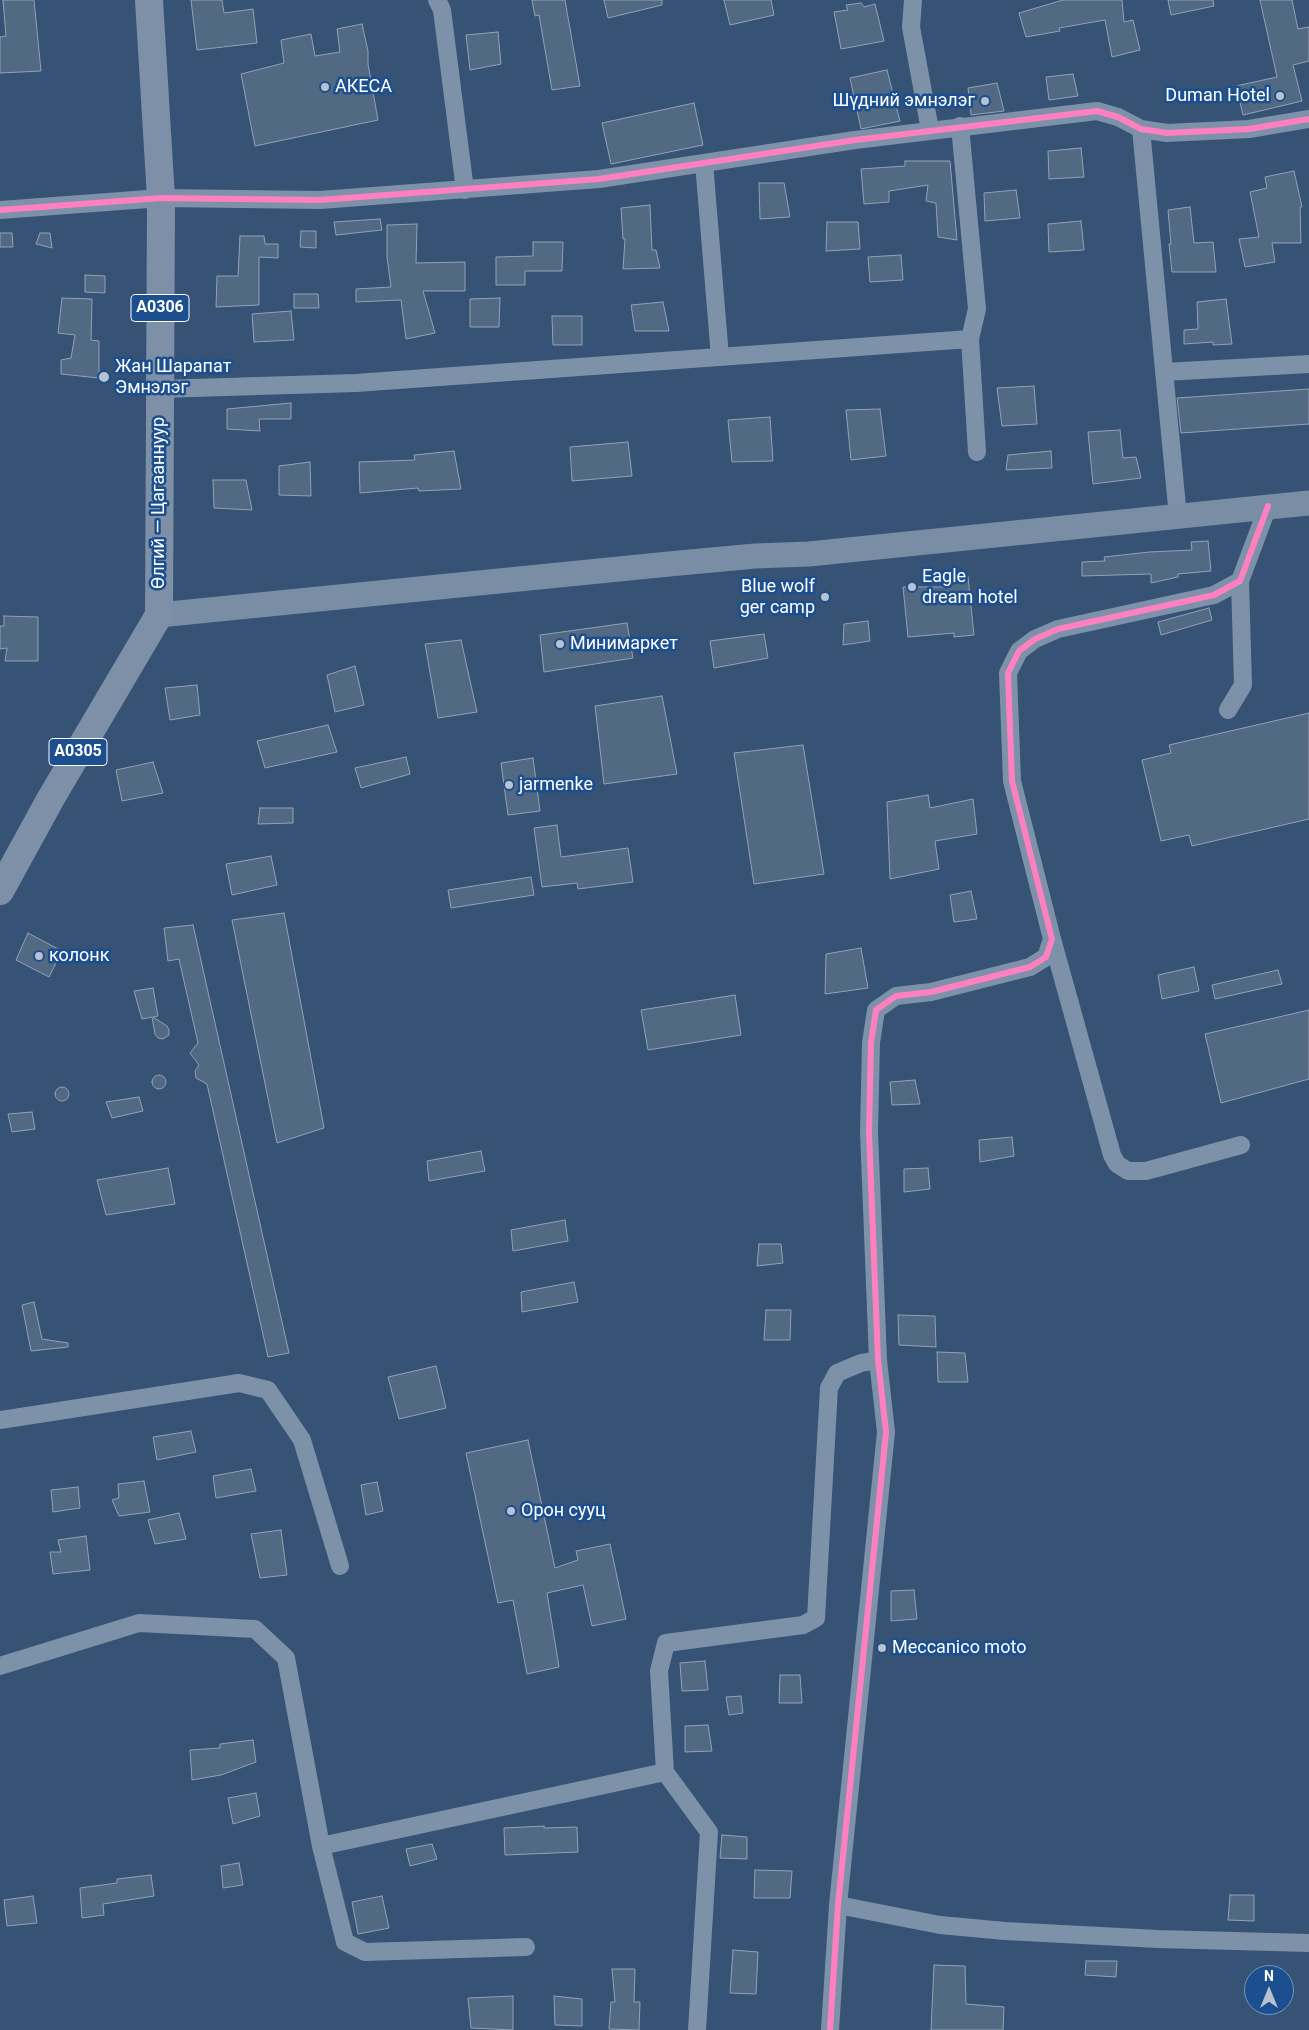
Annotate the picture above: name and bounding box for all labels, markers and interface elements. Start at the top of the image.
place label: АКЕСА [335,76,392,98]
marker: АКЕСА [319,81,331,93]
place label: Duman Hotel [1165,85,1270,107]
place label: Шүдний эмнэлэг [832,90,975,112]
marker: Duman Hotel [1274,90,1286,102]
marker: Шүдний эмнэлэг [979,95,991,107]
road number: A0306 [131,294,189,322]
place label: Жан Шарапат Эмнэлэг [115,356,231,398]
marker: Жан Шарапат Эмнэлэг [97,370,111,384]
street label: Өлгий — Цагааннуур [148,417,170,589]
place label: Eagle dream hotel [922,566,1018,608]
place label: Blue wolf ger camp [740,576,815,618]
marker: Eagle dream hotel [906,581,918,593]
marker: Blue wolf ger camp [819,591,831,603]
place label: Минимаркет [570,633,678,655]
marker: Минимаркет [554,638,566,650]
road number: A0305 [49,739,107,766]
place label: jarmenke [519,774,593,796]
marker: jarmenke [503,779,515,791]
place label: колонк [49,945,109,967]
marker: колонк [33,950,45,962]
place label: Орон сууц [521,1500,606,1522]
marker: Орон сууц [505,1505,517,1517]
place label: Meccanico moto [892,1637,1026,1659]
marker: Meccanico moto [876,1642,888,1654]
north arrow [1244,1965,1294,2015]
text: N [1264,1968,1274,1984]

